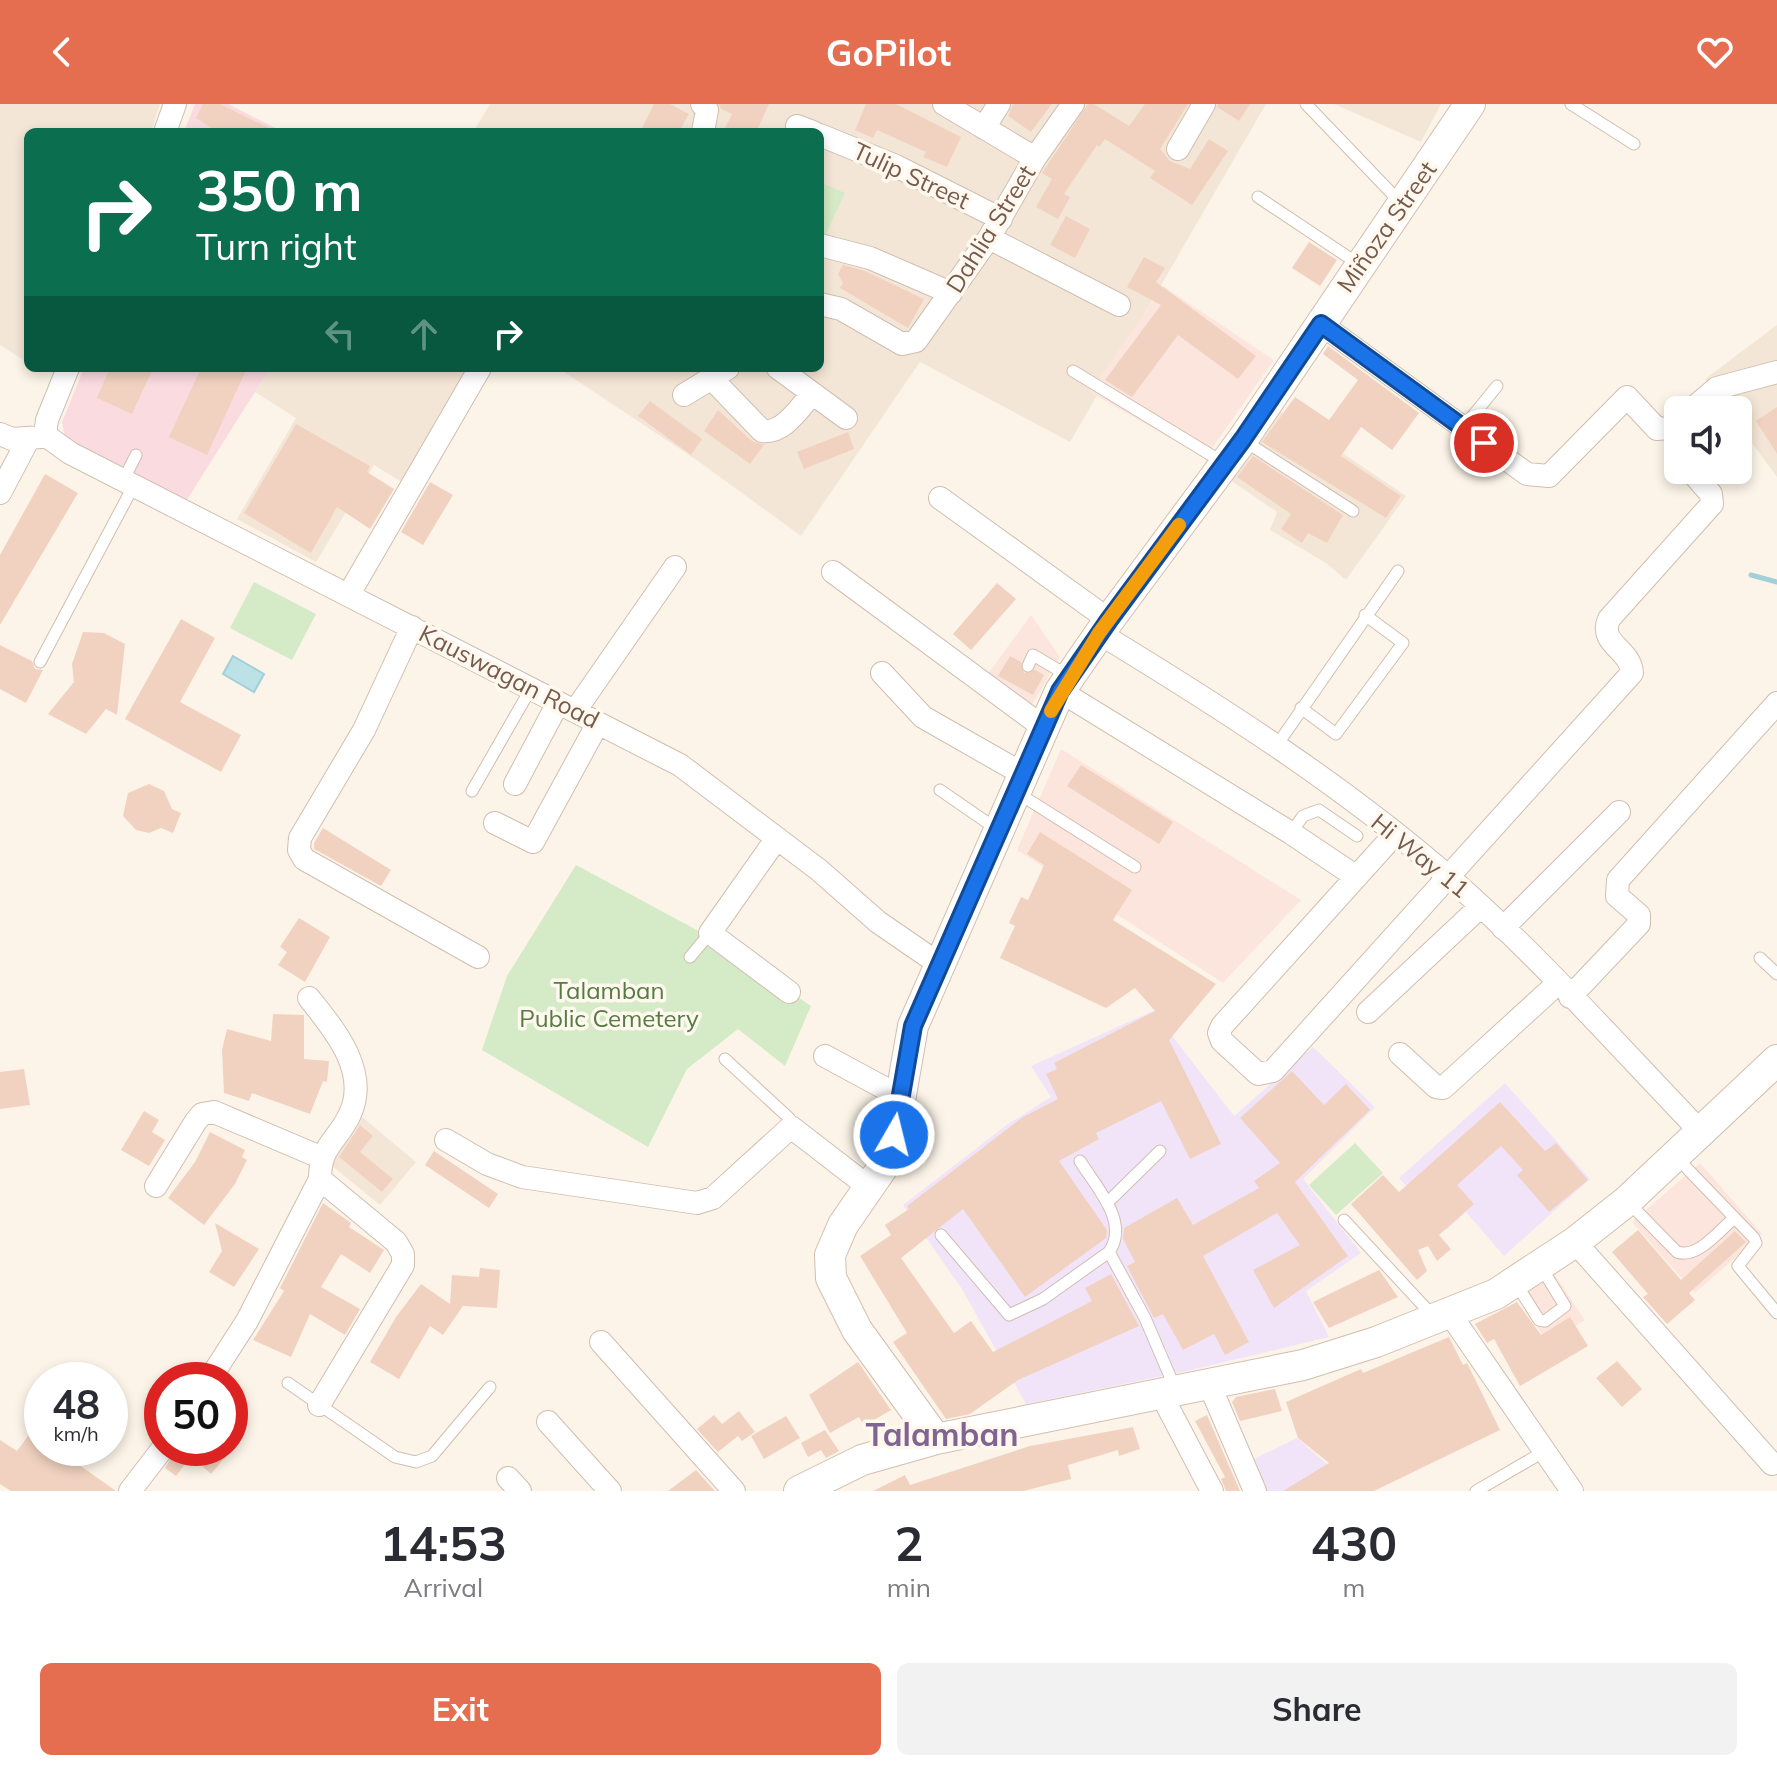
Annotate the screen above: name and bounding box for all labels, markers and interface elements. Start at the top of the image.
icon: back [40,30,84,74]
text: GoPilot [826,30,951,75]
icon: heart [1693,30,1737,74]
street label: Tulip Street [848,135,974,215]
text: 350 m [196,155,363,225]
street label: Miñoza Street [1330,155,1442,298]
street label: Dahlia Street [939,159,1041,298]
icon: right [64,160,168,264]
text: Turn right [196,224,357,269]
icon: left [318,312,362,356]
icon: ahead [402,312,446,356]
icon: right [486,312,530,356]
map controls [1664,396,1752,484]
button: sound [1664,396,1752,484]
pin [1450,409,1518,477]
icon: arrive [1462,421,1506,465]
street label: Kauswagan Road [414,618,605,734]
street label: Hi Way 11 [1365,807,1476,904]
park label: Talamban Public Cemetery [519,975,699,1033]
position arrow [852,1093,936,1177]
speed limit sign: 50 [144,1362,248,1466]
text: 48 [52,1379,100,1429]
district label: Talamban [865,1414,1019,1454]
text: km/h [53,1421,99,1446]
text: 14:53 [380,1513,507,1573]
text: 2 [894,1513,923,1573]
text: 430 [1311,1513,1397,1573]
text: Arrival [404,1571,483,1604]
text: min [887,1571,931,1604]
text: m [1343,1571,1365,1604]
button: Exit [40,1663,881,1755]
button: Share [897,1663,1737,1755]

